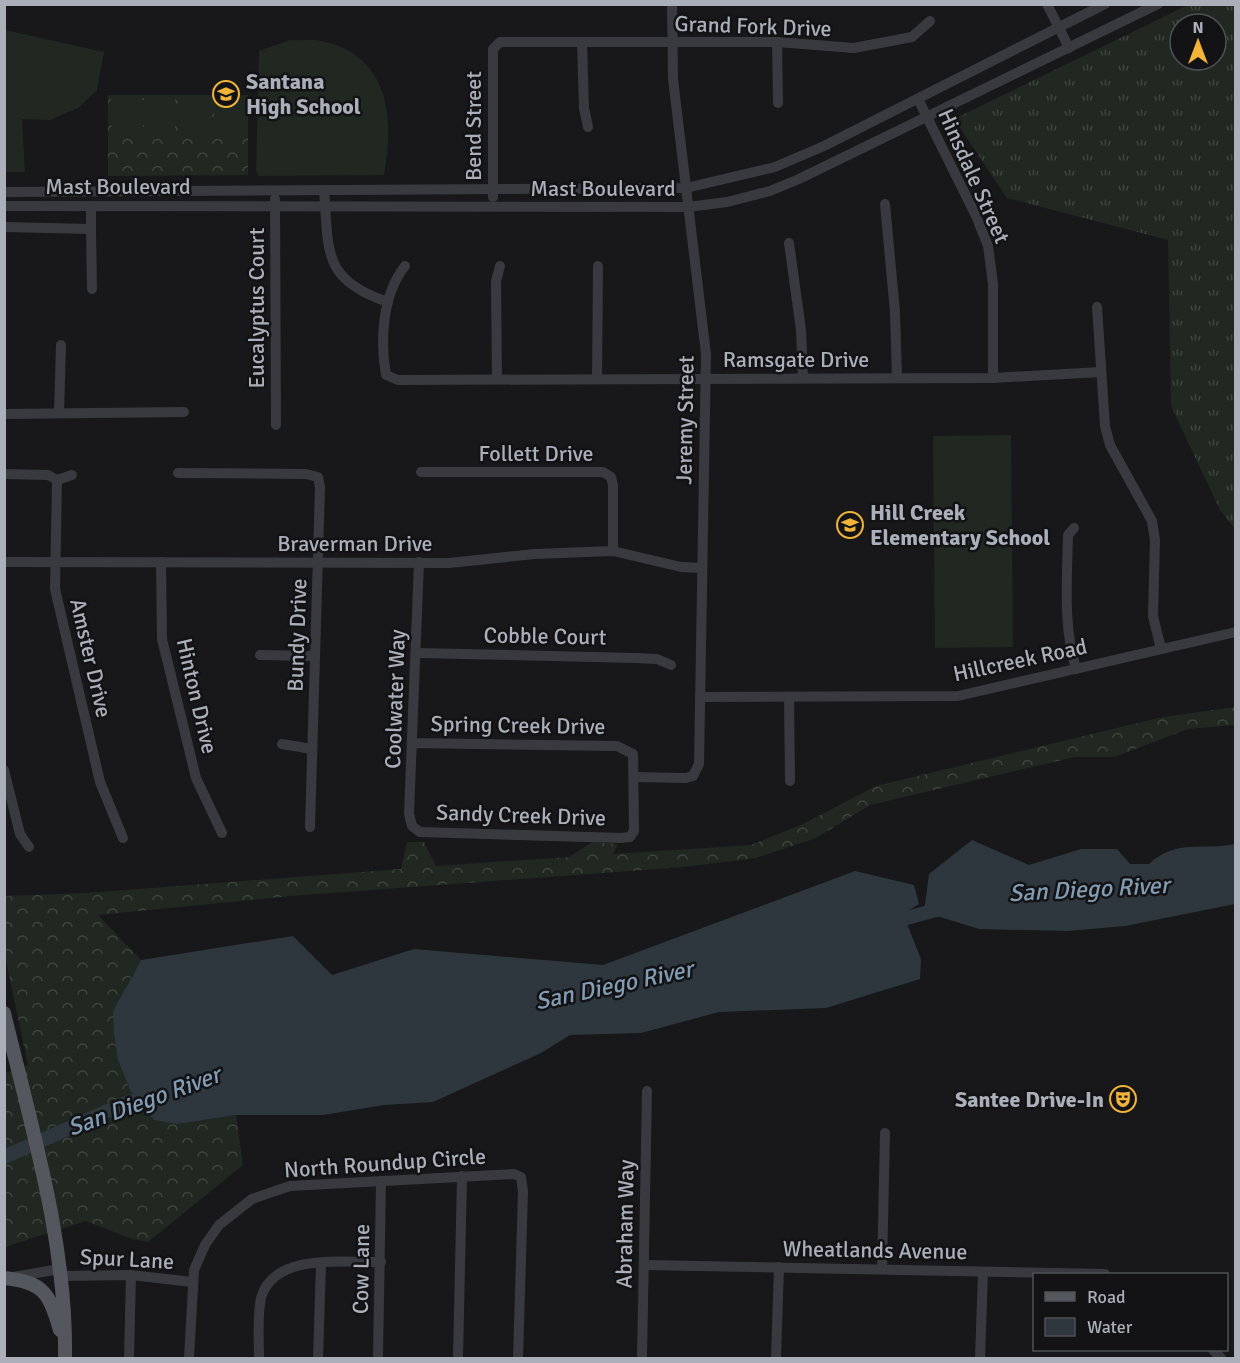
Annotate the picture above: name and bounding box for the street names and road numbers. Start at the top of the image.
street label: Grand Fork Drive [674,10,832,42]
street label: Bend Street [460,71,487,181]
street label: Hinsdale Street [932,104,1016,248]
street label: Mast Boulevard [45,173,191,200]
street label: Mast Boulevard [530,175,676,202]
street label: Eucalyptus Court [243,227,270,388]
street label: Ramsgate Drive [723,346,869,373]
street label: Jeremy Street [670,355,700,485]
street label: Follett Drive [478,440,594,467]
street label: Braverman Drive [277,530,433,557]
street label: Bundy Drive [282,578,312,692]
street label: Amster Drive [64,596,118,720]
street label: Cobble Court [483,621,607,651]
street label: Coolwater Way [379,628,411,769]
street label: Hillcreek Road [951,633,1089,687]
street label: Hinton Drive [171,636,223,756]
street label: Spring Creek Drive [430,710,606,740]
street label: Sandy Creek Drive [435,799,607,831]
street label: North Roundup Circle [283,1142,487,1184]
street label: Abraham Way [610,1159,640,1289]
street label: Cow Lane [347,1224,375,1314]
street label: Wheatlands Avenue [782,1235,968,1265]
street label: Spur Lane [79,1243,175,1275]

